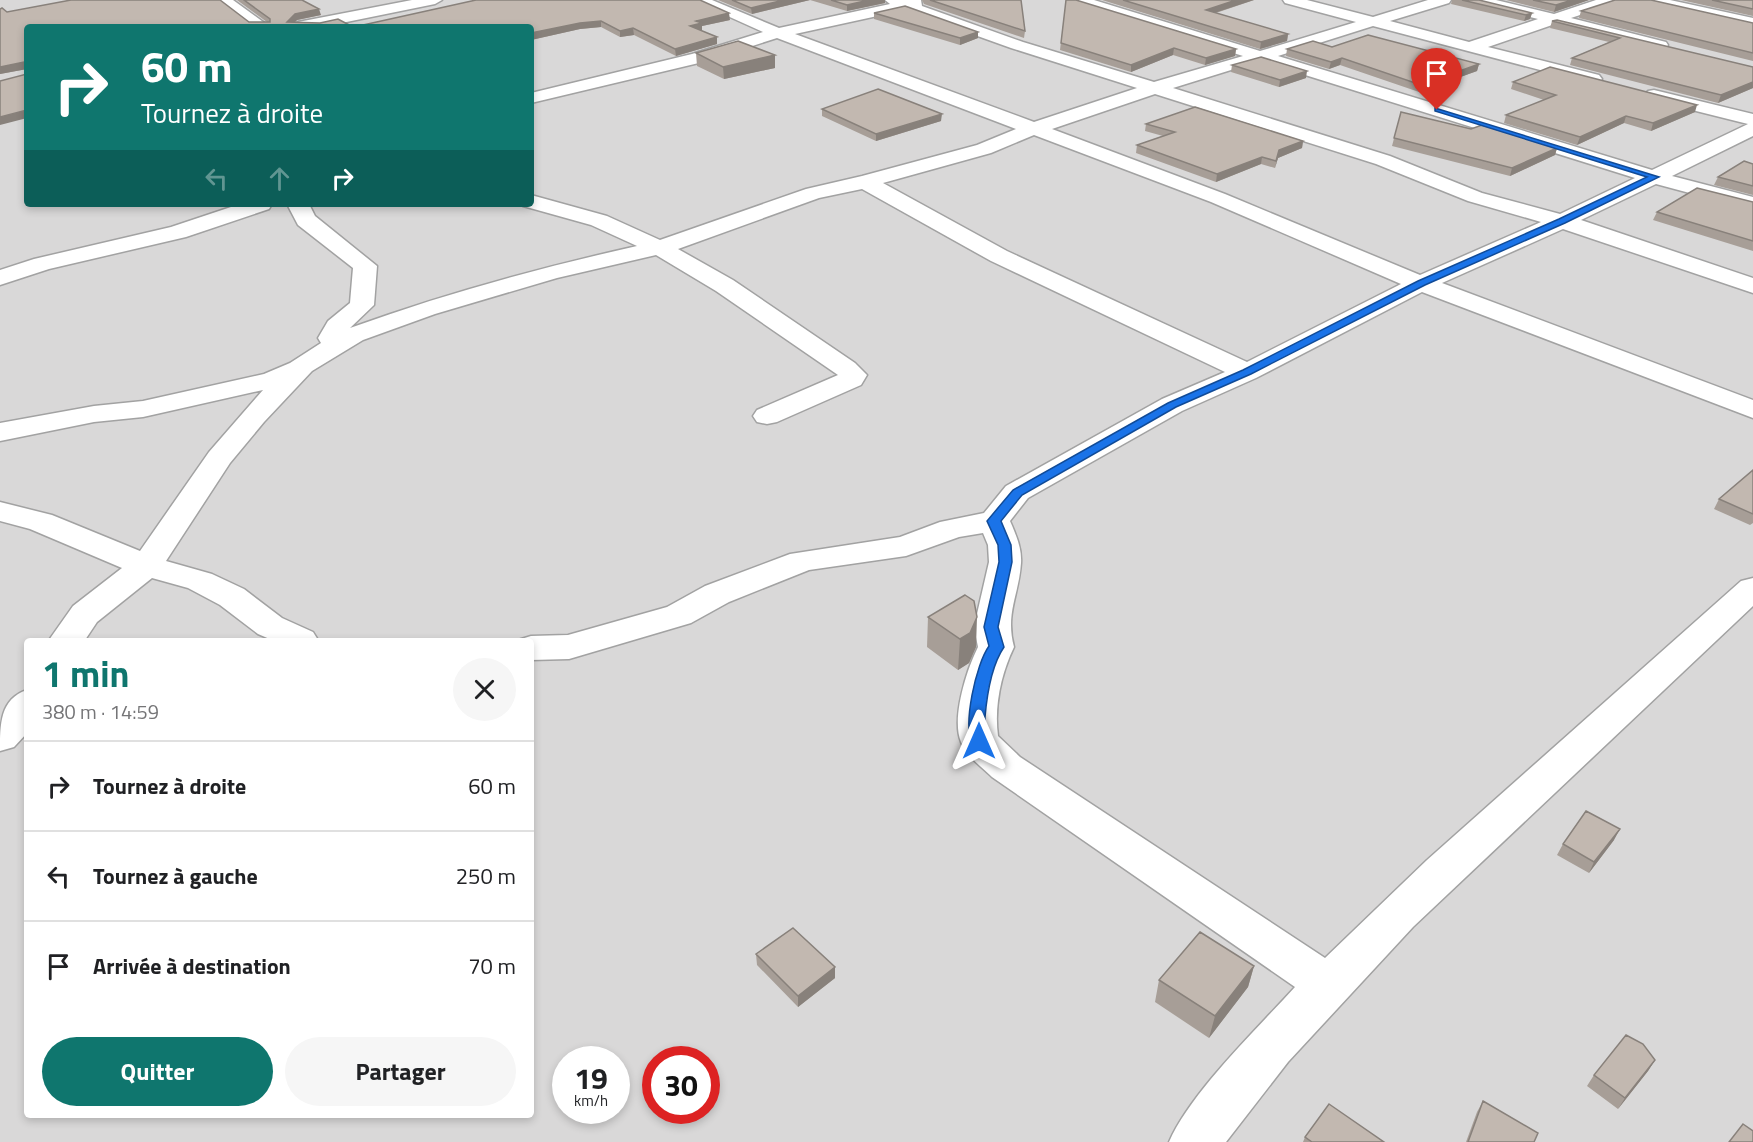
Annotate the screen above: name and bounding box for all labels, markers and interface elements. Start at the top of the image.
text: 60 m [141,34,233,98]
icon: right [42,48,120,126]
pin [1411,48,1462,110]
icon: arrive [1420,57,1453,90]
text: Tournez à droite [141,92,323,133]
icon: left [200,162,233,195]
icon: ahead [263,162,296,195]
icon: right [326,162,359,195]
text: 1 min [42,646,129,701]
button: close [453,658,516,721]
text: 380 m · 14:59 [42,696,159,727]
position arrow [947,709,1011,773]
text: Tournez à droite [93,769,246,803]
text: 60 m [468,769,516,803]
icon: right [42,770,75,803]
text: Tournez à gauche [93,859,258,893]
text: 250 m [456,859,516,893]
icon: left [42,860,75,893]
text: Arrivée à destination [93,949,291,983]
text: 70 m [468,949,516,983]
icon: arrive [42,950,75,983]
button: Quitter [42,1037,273,1106]
button: Partager [285,1037,516,1106]
speed limit sign: 30 [642,1046,720,1124]
text: 19 [574,1055,608,1101]
text: km/h [574,1089,608,1112]

